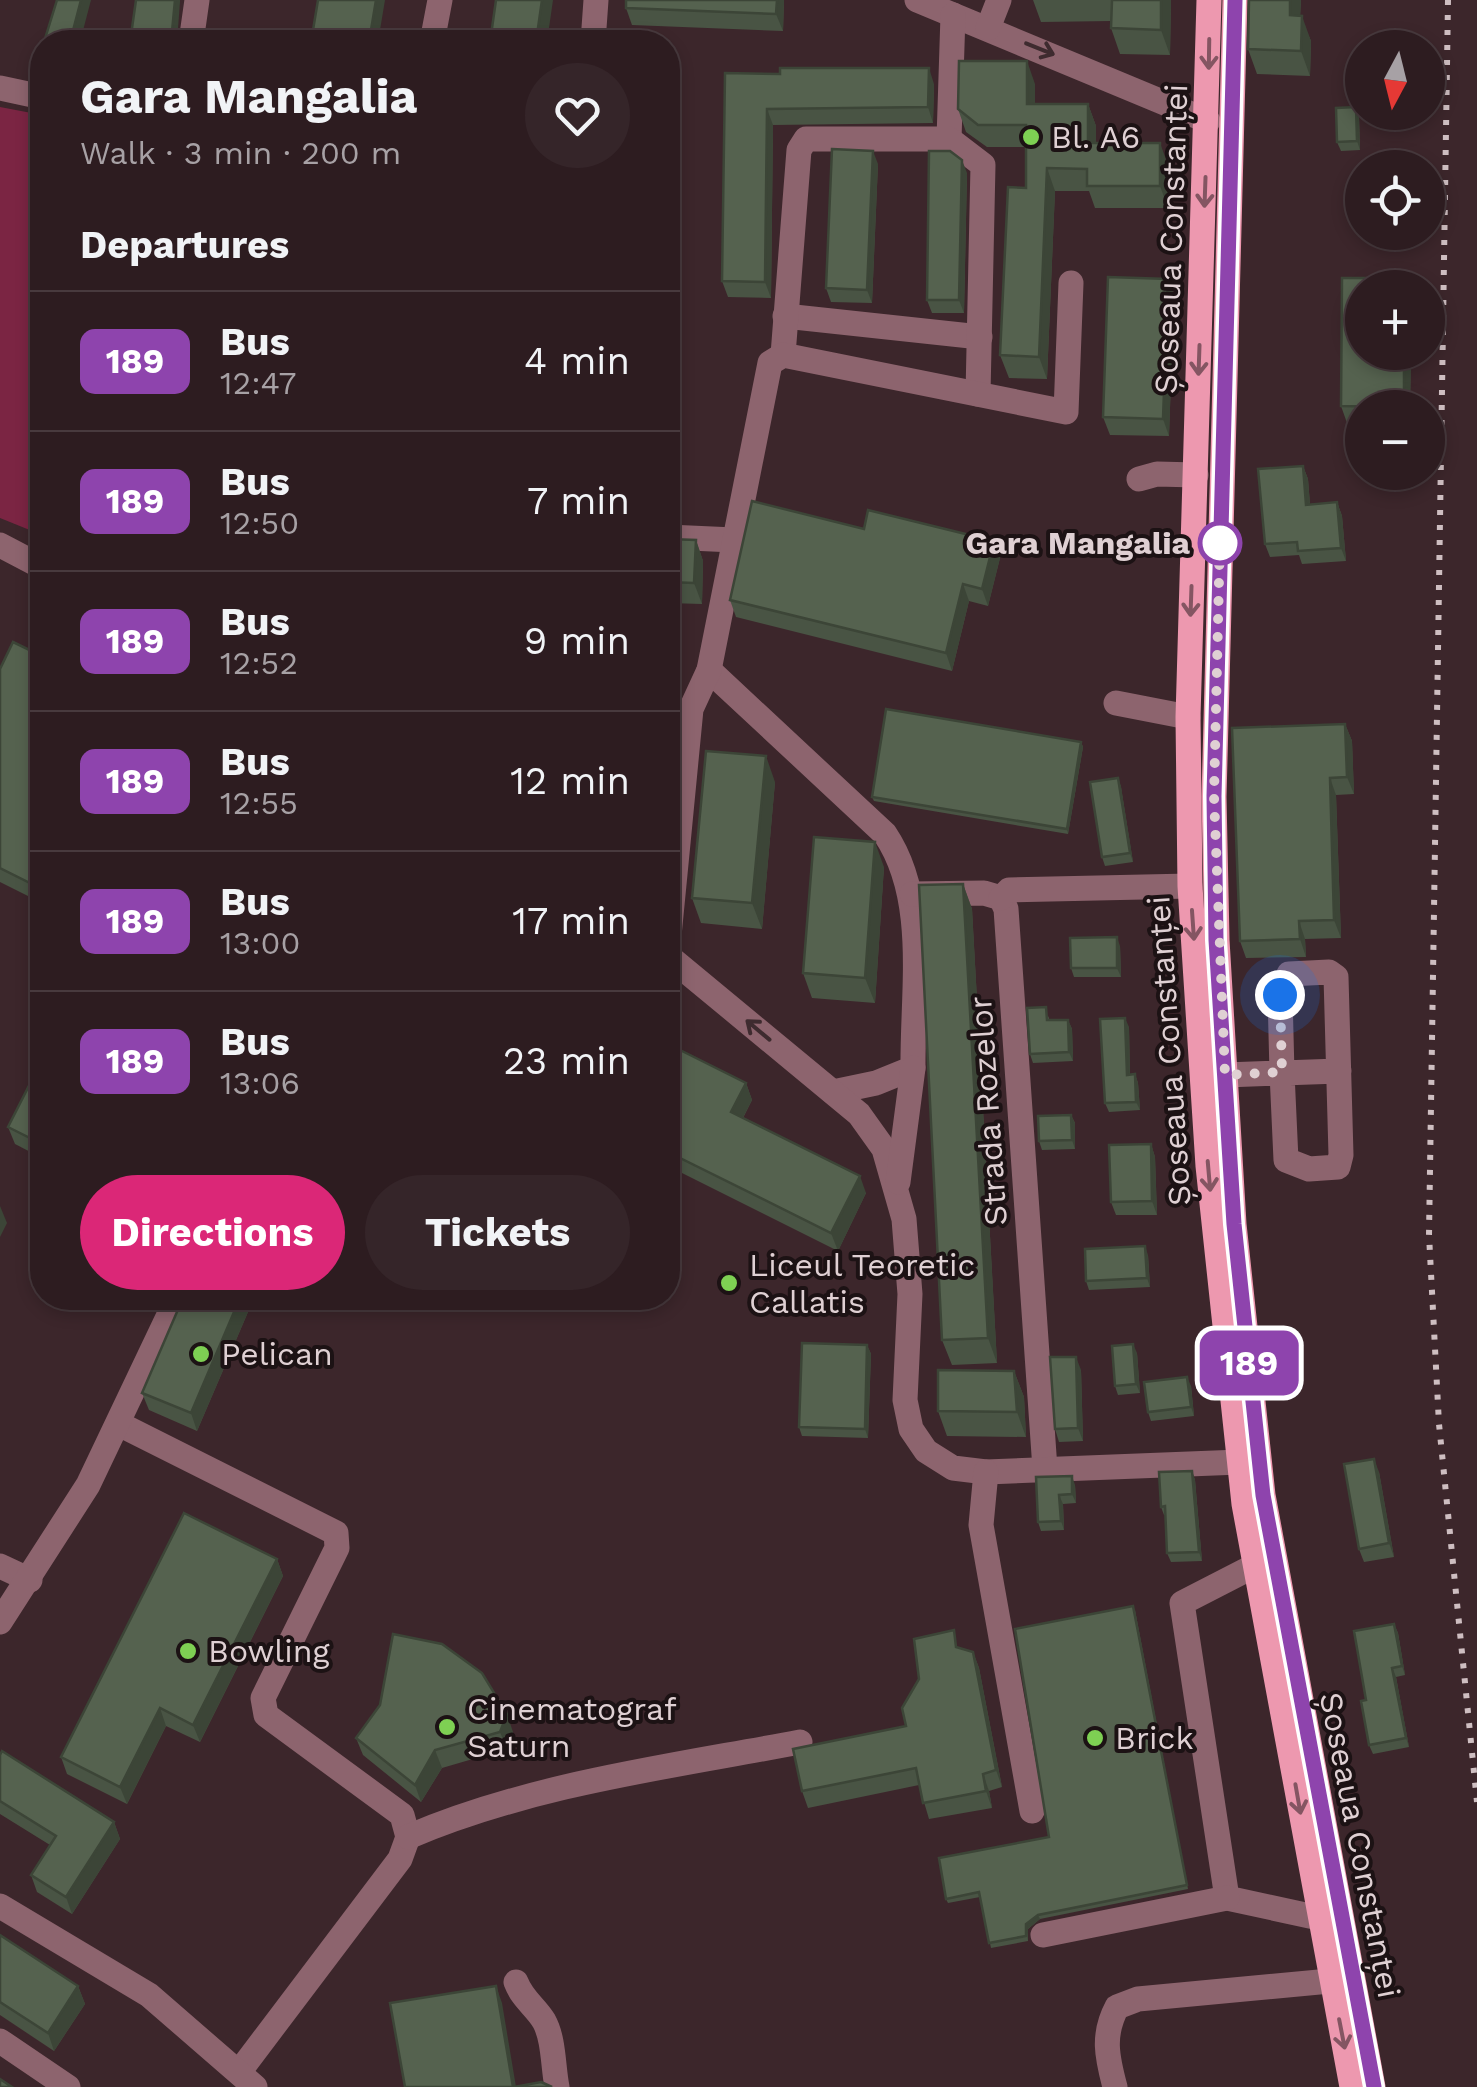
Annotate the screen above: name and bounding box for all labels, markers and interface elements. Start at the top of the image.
north arrow [1345,30,1445,130]
map controls [1345,30,1445,490]
one-way arrow [1200,36,1218,69]
one-way arrow [1024,41,1054,59]
button: heart [525,63,630,168]
text: Gara Mangalia [80,68,417,125]
street label: Șoseaua Constanței [1147,83,1195,395]
place label: Bl. A6 [1051,118,1140,156]
marker: Bl. A6 [1020,126,1042,148]
text: Walk · 3 min · 200 m [80,134,401,172]
button: locate [1345,150,1445,250]
one-way arrow [1195,176,1214,208]
text: Departures [80,223,289,267]
button: + [1345,270,1445,370]
text: Bus [220,320,290,364]
text: 4 min [524,339,630,383]
text: 189 [106,340,164,382]
one-way arrow [1190,344,1209,376]
text: 12:47 [220,364,297,402]
button: − [1345,390,1445,490]
text: Bus [220,460,290,504]
text: 7 min [527,479,630,523]
text: 189 [106,480,164,522]
text: 12:50 [220,504,299,542]
marker: Gara Mangalia [1199,522,1241,564]
place label: Gara Mangalia [965,524,1190,562]
one-way arrow [1182,584,1201,616]
text: Bus [220,600,290,644]
text: 9 min [524,619,630,663]
text: 189 [106,620,164,662]
text: 12:52 [220,644,298,682]
text: Bus [220,740,290,784]
text: 12 min [510,759,630,803]
text: 189 [106,760,164,802]
text: 12:55 [220,784,298,822]
text: Bus [220,880,290,924]
street label: Șoseaua Constanței [1139,895,1199,1207]
text: 17 min [512,899,630,943]
text: 189 [106,900,164,942]
one-way arrow [1183,909,1202,941]
text: 13:00 [220,924,300,962]
your location [1255,970,1305,1020]
street label: Strada Rozelor [961,995,1015,1227]
one-way arrow [745,1019,771,1041]
text: Bus [220,1020,290,1064]
text: 23 min [503,1039,630,1083]
text: 189 [106,1040,164,1082]
text: 13:06 [220,1064,300,1102]
one-way arrow [1200,1159,1219,1191]
button: Directions [80,1175,345,1290]
button: Tickets [365,1175,630,1290]
place label: Liceul Teoretic Callatis [749,1246,975,1321]
marker: Liceul Teoretic Callatis [718,1272,740,1294]
line badge: 189 [1192,1330,1306,1396]
place label: Pelican [221,1335,333,1373]
text: 189 [1220,1342,1278,1384]
marker: Pelican [190,1343,212,1365]
place label: Bowling [208,1632,330,1670]
marker: Bowling [177,1640,199,1662]
street label: Șoseaua Constanței [1312,1689,1408,2001]
place label: Cinematograf Saturn [467,1690,677,1765]
marker: Cinematograf Saturn [436,1716,458,1738]
place label: Brick [1115,1719,1194,1757]
marker: Brick [1084,1727,1106,1749]
one-way arrow [1289,1782,1308,1815]
one-way arrow [1333,2017,1352,2049]

